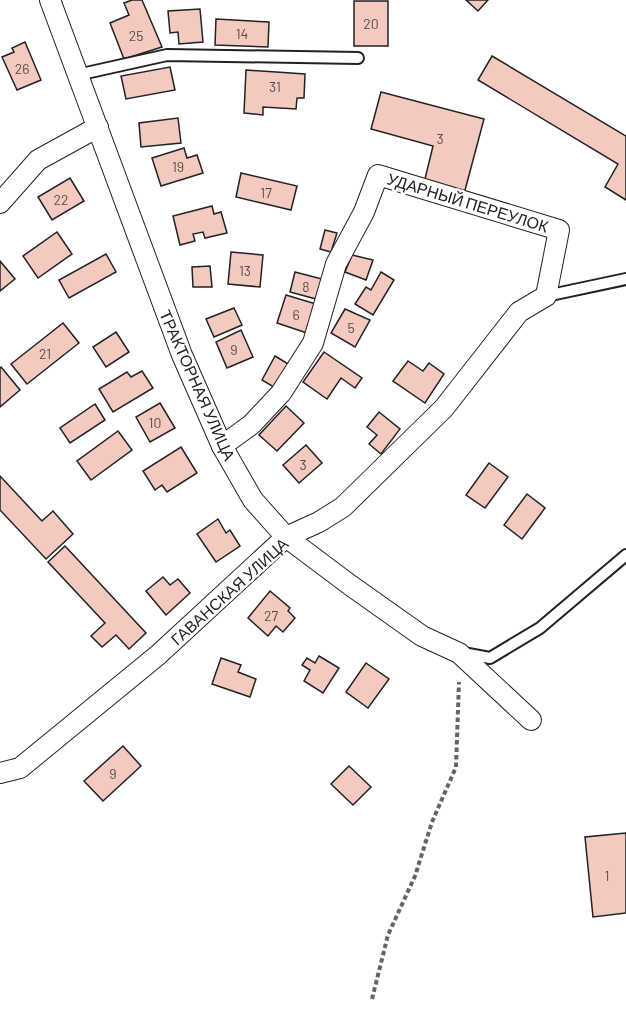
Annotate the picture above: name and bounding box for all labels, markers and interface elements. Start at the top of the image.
house number: 20 [363,15,379,32]
house number: 14 [236,25,248,42]
house number: 25 [129,27,143,44]
house number: 26 [15,60,29,77]
house number: 31 [269,78,281,95]
house number: 3 [436,130,444,147]
house number: 19 [172,158,184,175]
street label: УДАРНЫЙ ПЕРЕУЛОК [385,168,551,236]
house number: 17 [260,184,272,201]
house number: 22 [53,191,69,208]
house number: 13 [239,262,251,279]
house number: 8 [302,278,310,295]
house number: 6 [292,306,300,323]
street label: ТРАКТОРНАЯ УЛИЦА [156,307,240,463]
house number: 5 [347,319,355,336]
house number: 9 [230,341,238,358]
house number: 21 [39,345,51,362]
house number: 10 [149,414,161,431]
house number: 3 [299,456,307,473]
street label: ГАВАНСКАЯ УЛИЦА [167,533,292,649]
house number: 27 [264,607,278,624]
house number: 9 [109,765,117,782]
house number: 1 [605,867,609,884]

